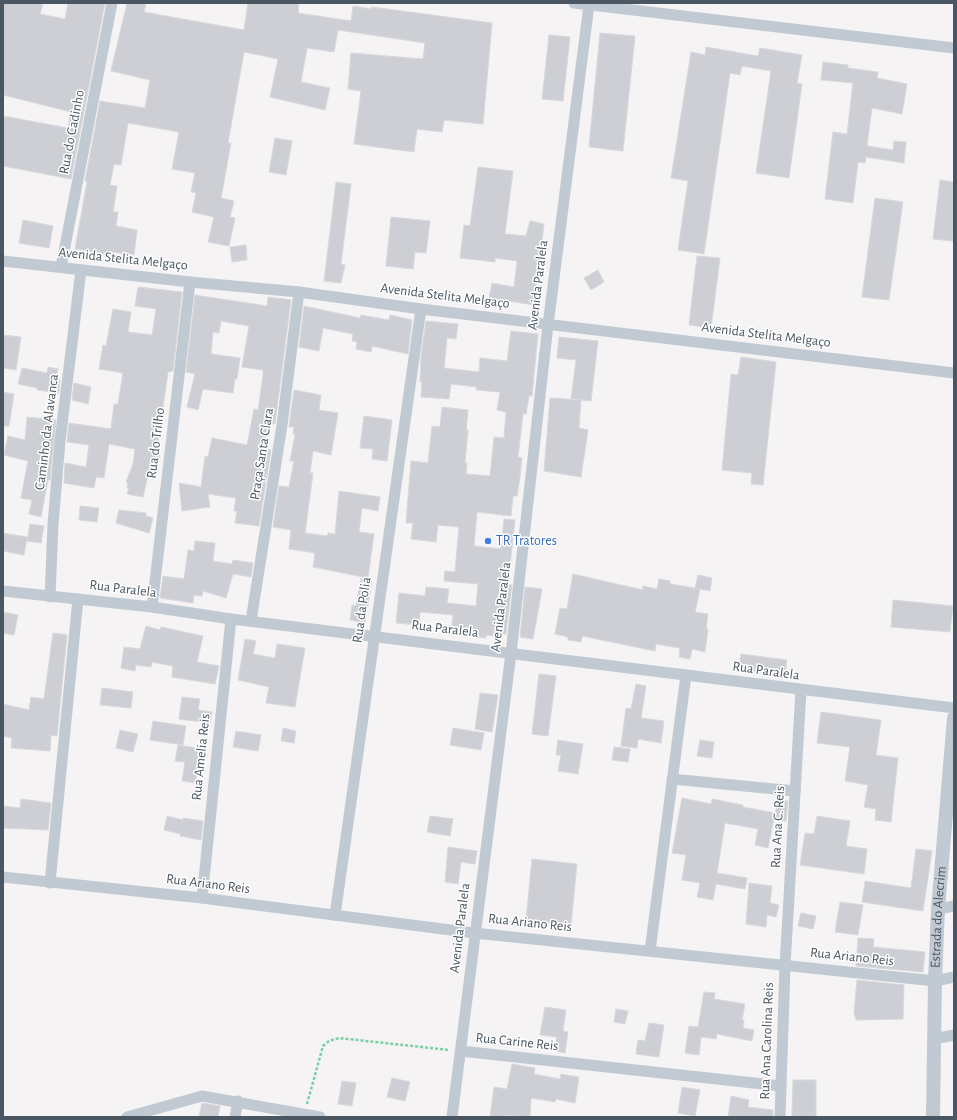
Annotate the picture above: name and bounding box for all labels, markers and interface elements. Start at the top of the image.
street label: Rua do Cadinho [57,89,87,175]
street label: Avenida Paralela [526,239,551,331]
street label: Avenida Stelita Melgaço [58,245,189,273]
street label: Avenida Stelita Melgaço [380,281,511,311]
street label: Avenida Stelita Melgaço [701,320,832,350]
street label: Caminho da Alavanca [33,373,61,491]
street label: Praça Santa Clara [248,406,276,501]
street label: Rua do Trilho [145,407,167,479]
place label: TR Tratores [496,534,557,548]
marker: TR Tratores [483,536,493,546]
street label: Avenida Paralela [489,561,514,653]
street label: Rua da Polia [350,576,374,644]
street label: Rua Paralela [89,578,158,600]
street label: Rua Paralela [411,618,480,640]
street label: Rua Paralela [732,659,801,683]
street label: Rua Amelia Reis [189,713,213,801]
street label: Rua Ana C. Reis [769,785,787,869]
street label: Estrada do Alecrim [929,866,949,968]
street label: Rua Ariano Reis [165,872,251,896]
street label: Avenida Paralela [448,882,473,974]
street label: Rua Ariano Reis [487,912,573,934]
street label: Rua Ariano Reis [809,946,895,968]
street label: Rua Ana Carolina Reis [758,982,776,1100]
street label: Rua Carine Reis [475,1031,559,1053]

